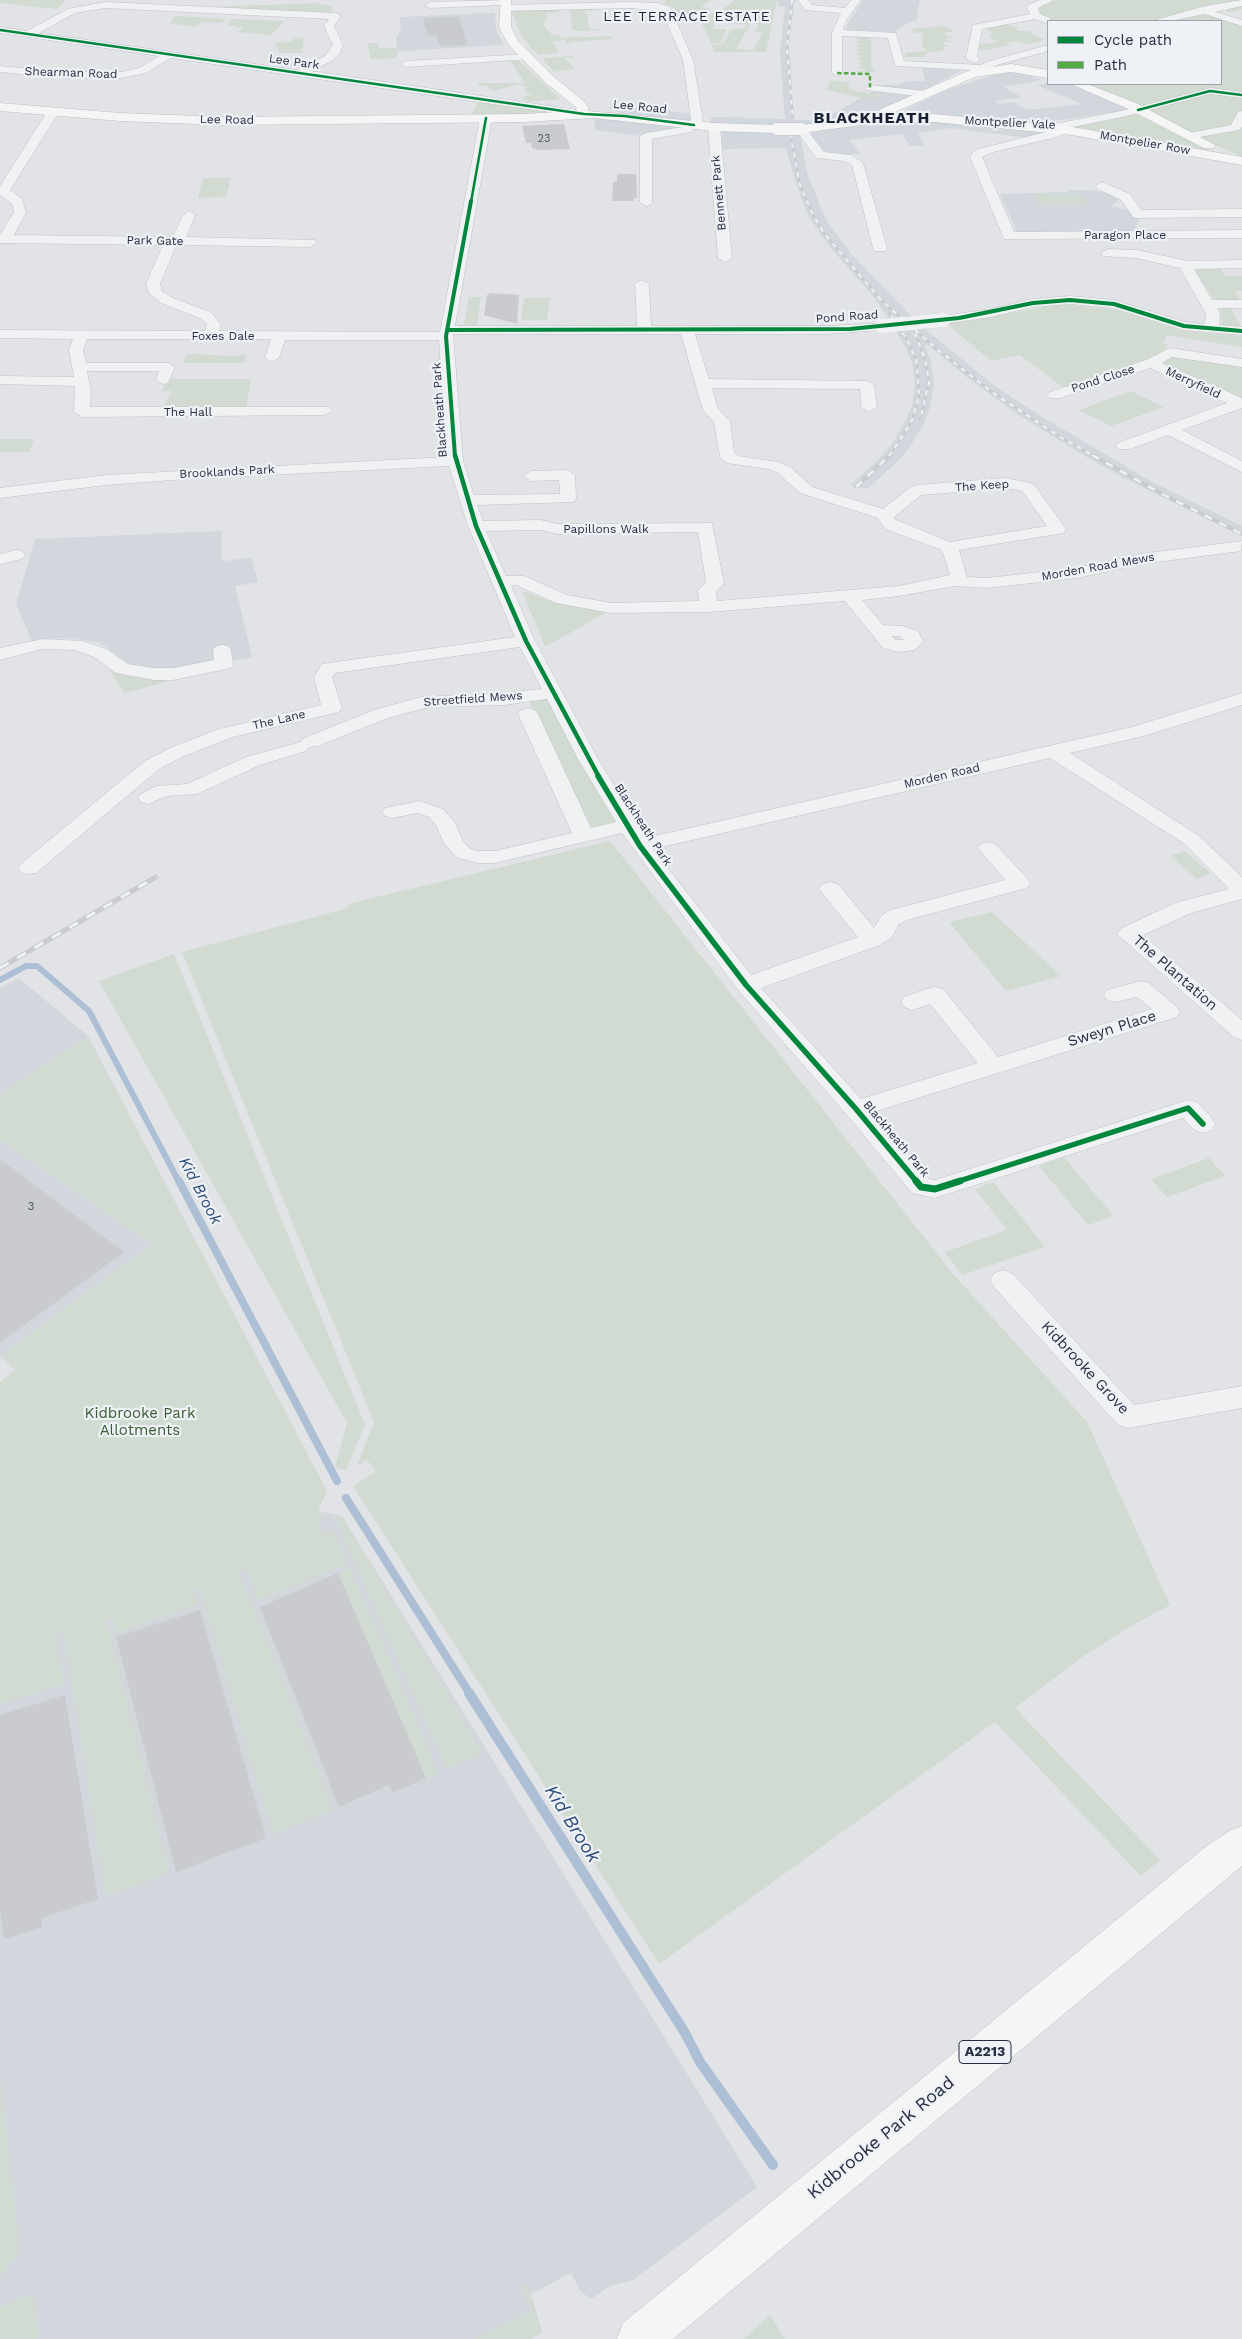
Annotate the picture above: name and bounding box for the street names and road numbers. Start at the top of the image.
street label: Lee Park [268,51,320,73]
street label: Shearman Road [24,64,118,82]
street label: Lee Road [612,97,668,117]
street label: Lee Road [200,112,254,128]
street label: Montpelier Vale [964,113,1056,133]
street label: Montpelier Row [1099,128,1191,158]
street label: Bennett Park [709,155,729,231]
street label: Paragon Place [1084,228,1166,242]
street label: Park Gate [126,233,184,249]
street label: Pond Road [815,308,879,326]
street label: Foxes Dale [191,329,255,343]
street label: Blackheath Park [430,362,450,458]
street label: Pond Close [1069,362,1137,396]
street label: Merryfield [1163,364,1223,402]
street label: The Hall [164,405,212,419]
street label: Brooklands Park [179,462,275,482]
street label: The Keep [954,477,1010,495]
street label: Papillons Walk [563,522,649,536]
street label: Morden Road Mews [1040,550,1156,584]
street label: Streetfield Mews [423,688,523,710]
street label: The Lane [251,707,307,733]
street label: Morden Road [903,760,981,792]
street label: Blackheath Park [611,781,675,869]
street label: The Plantation [1129,931,1221,1015]
street label: Sweyn Place [1066,1007,1158,1051]
street label: Blackheath Park [860,1098,932,1180]
street label: Kidbrooke Grove [1037,1318,1133,1418]
road number: A2213 [959,2040,1011,2064]
street label: Kidbrooke Park Road [803,2072,959,2204]

